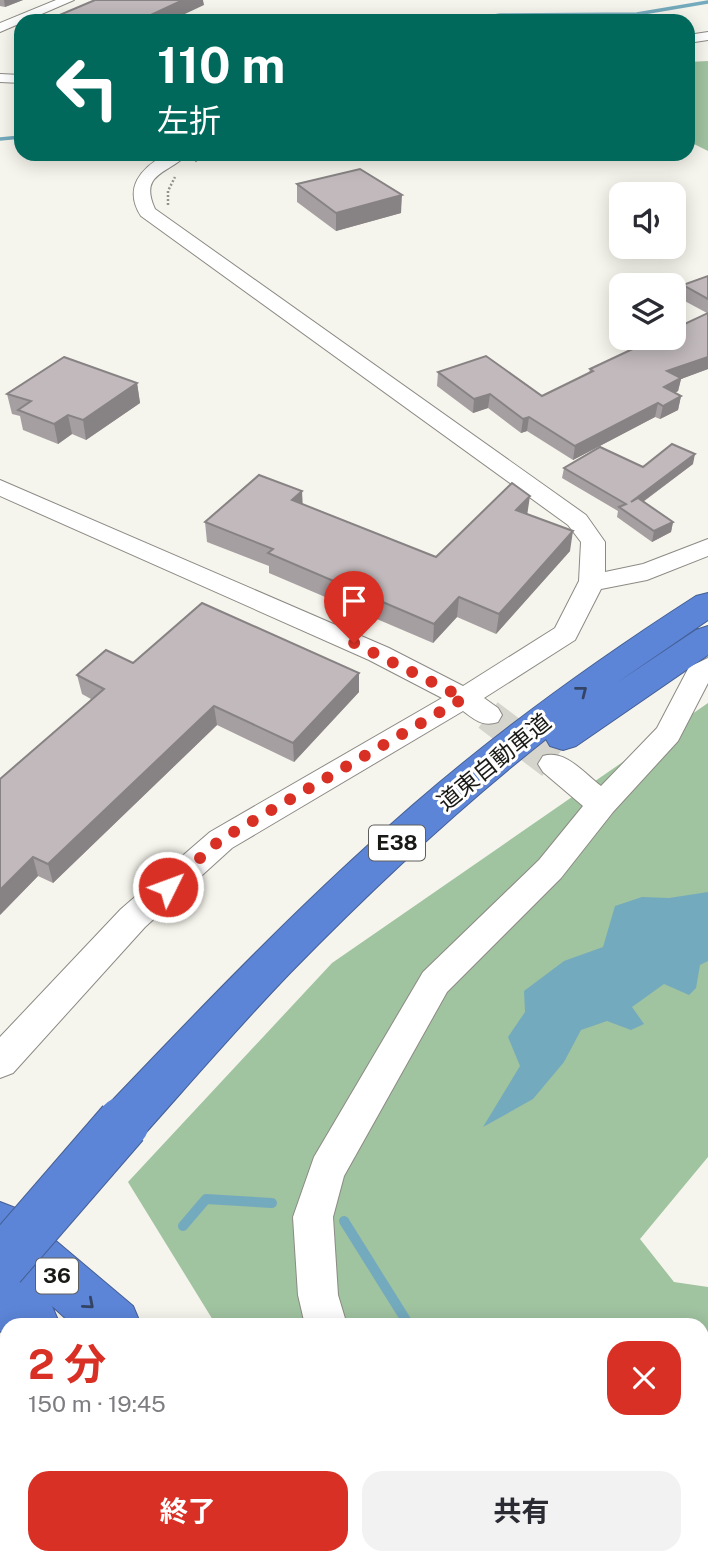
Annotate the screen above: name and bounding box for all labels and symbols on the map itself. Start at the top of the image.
pin [324,571,384,643]
one-way arrow [574,686,587,699]
street label: 道東自動車道 [432,708,556,816]
road number: E38 [369,826,425,860]
position arrow [131,850,205,924]
road number: 36 [36,1258,78,1294]
one-way arrow [81,1296,94,1308]

